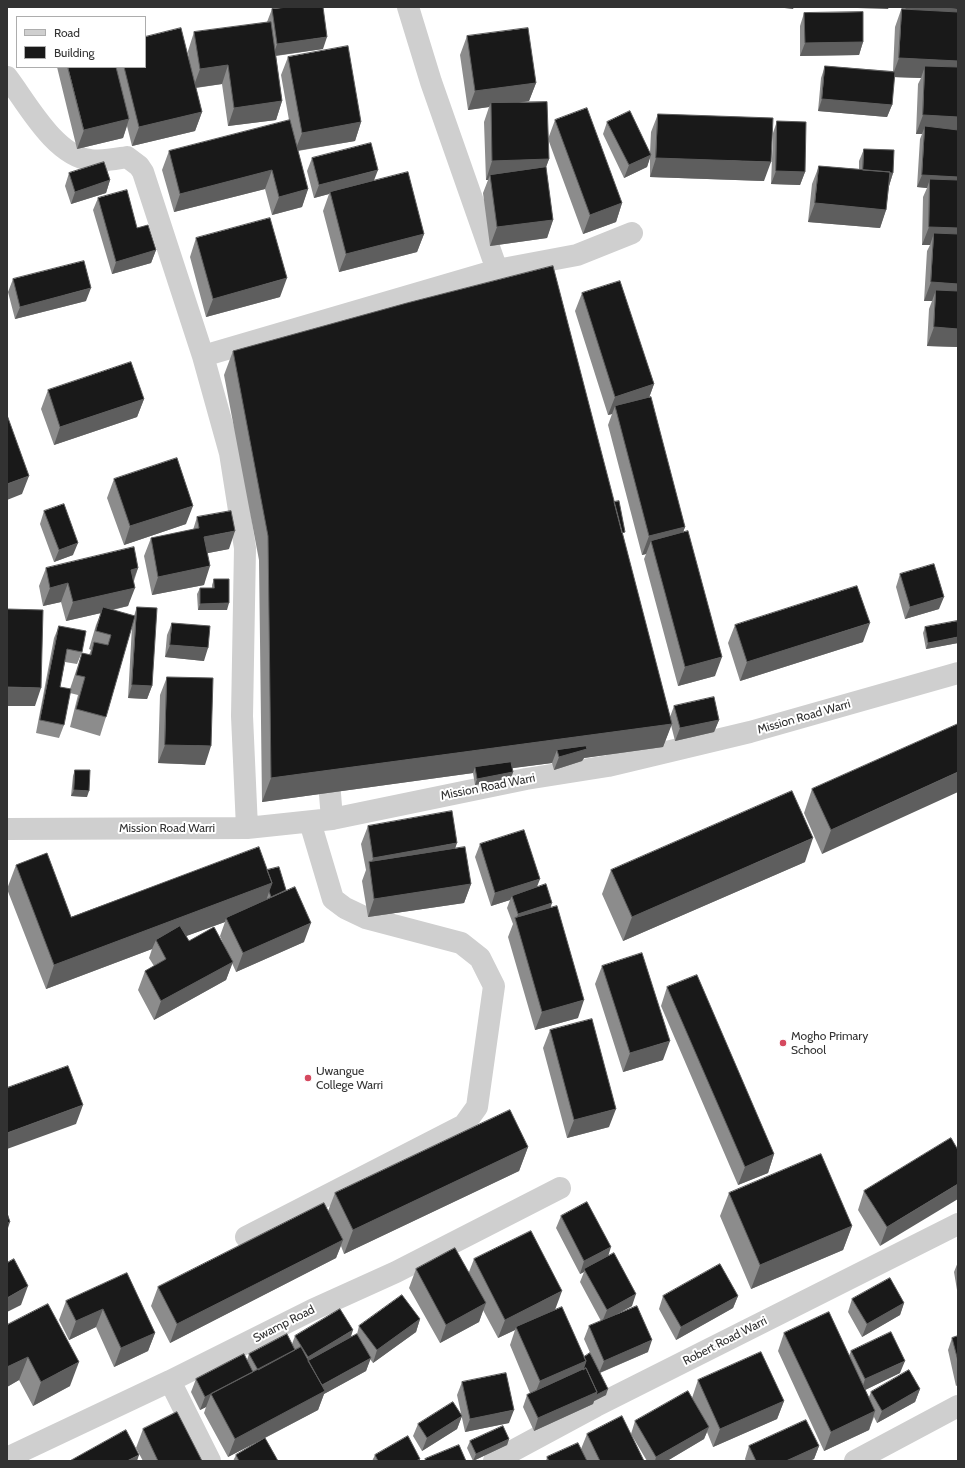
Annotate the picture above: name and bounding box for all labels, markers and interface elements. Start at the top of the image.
legend [16,16,146,68]
text: Road [54,25,80,40]
text: Building [54,45,95,60]
street label: Mission Road Warri [756,697,852,737]
street label: Mission Road Warri [439,771,537,803]
street label: Mission Road Warri [119,821,215,835]
place label: Mogho Primary School [791,1029,868,1057]
marker: Mogho Primary School [778,1038,788,1048]
place label: Uwangue College Warri [316,1064,383,1092]
marker: Uwangue College Warri [303,1073,313,1083]
street label: Swamp Road [251,1302,317,1346]
street label: Robert Road Warri [681,1314,769,1368]

